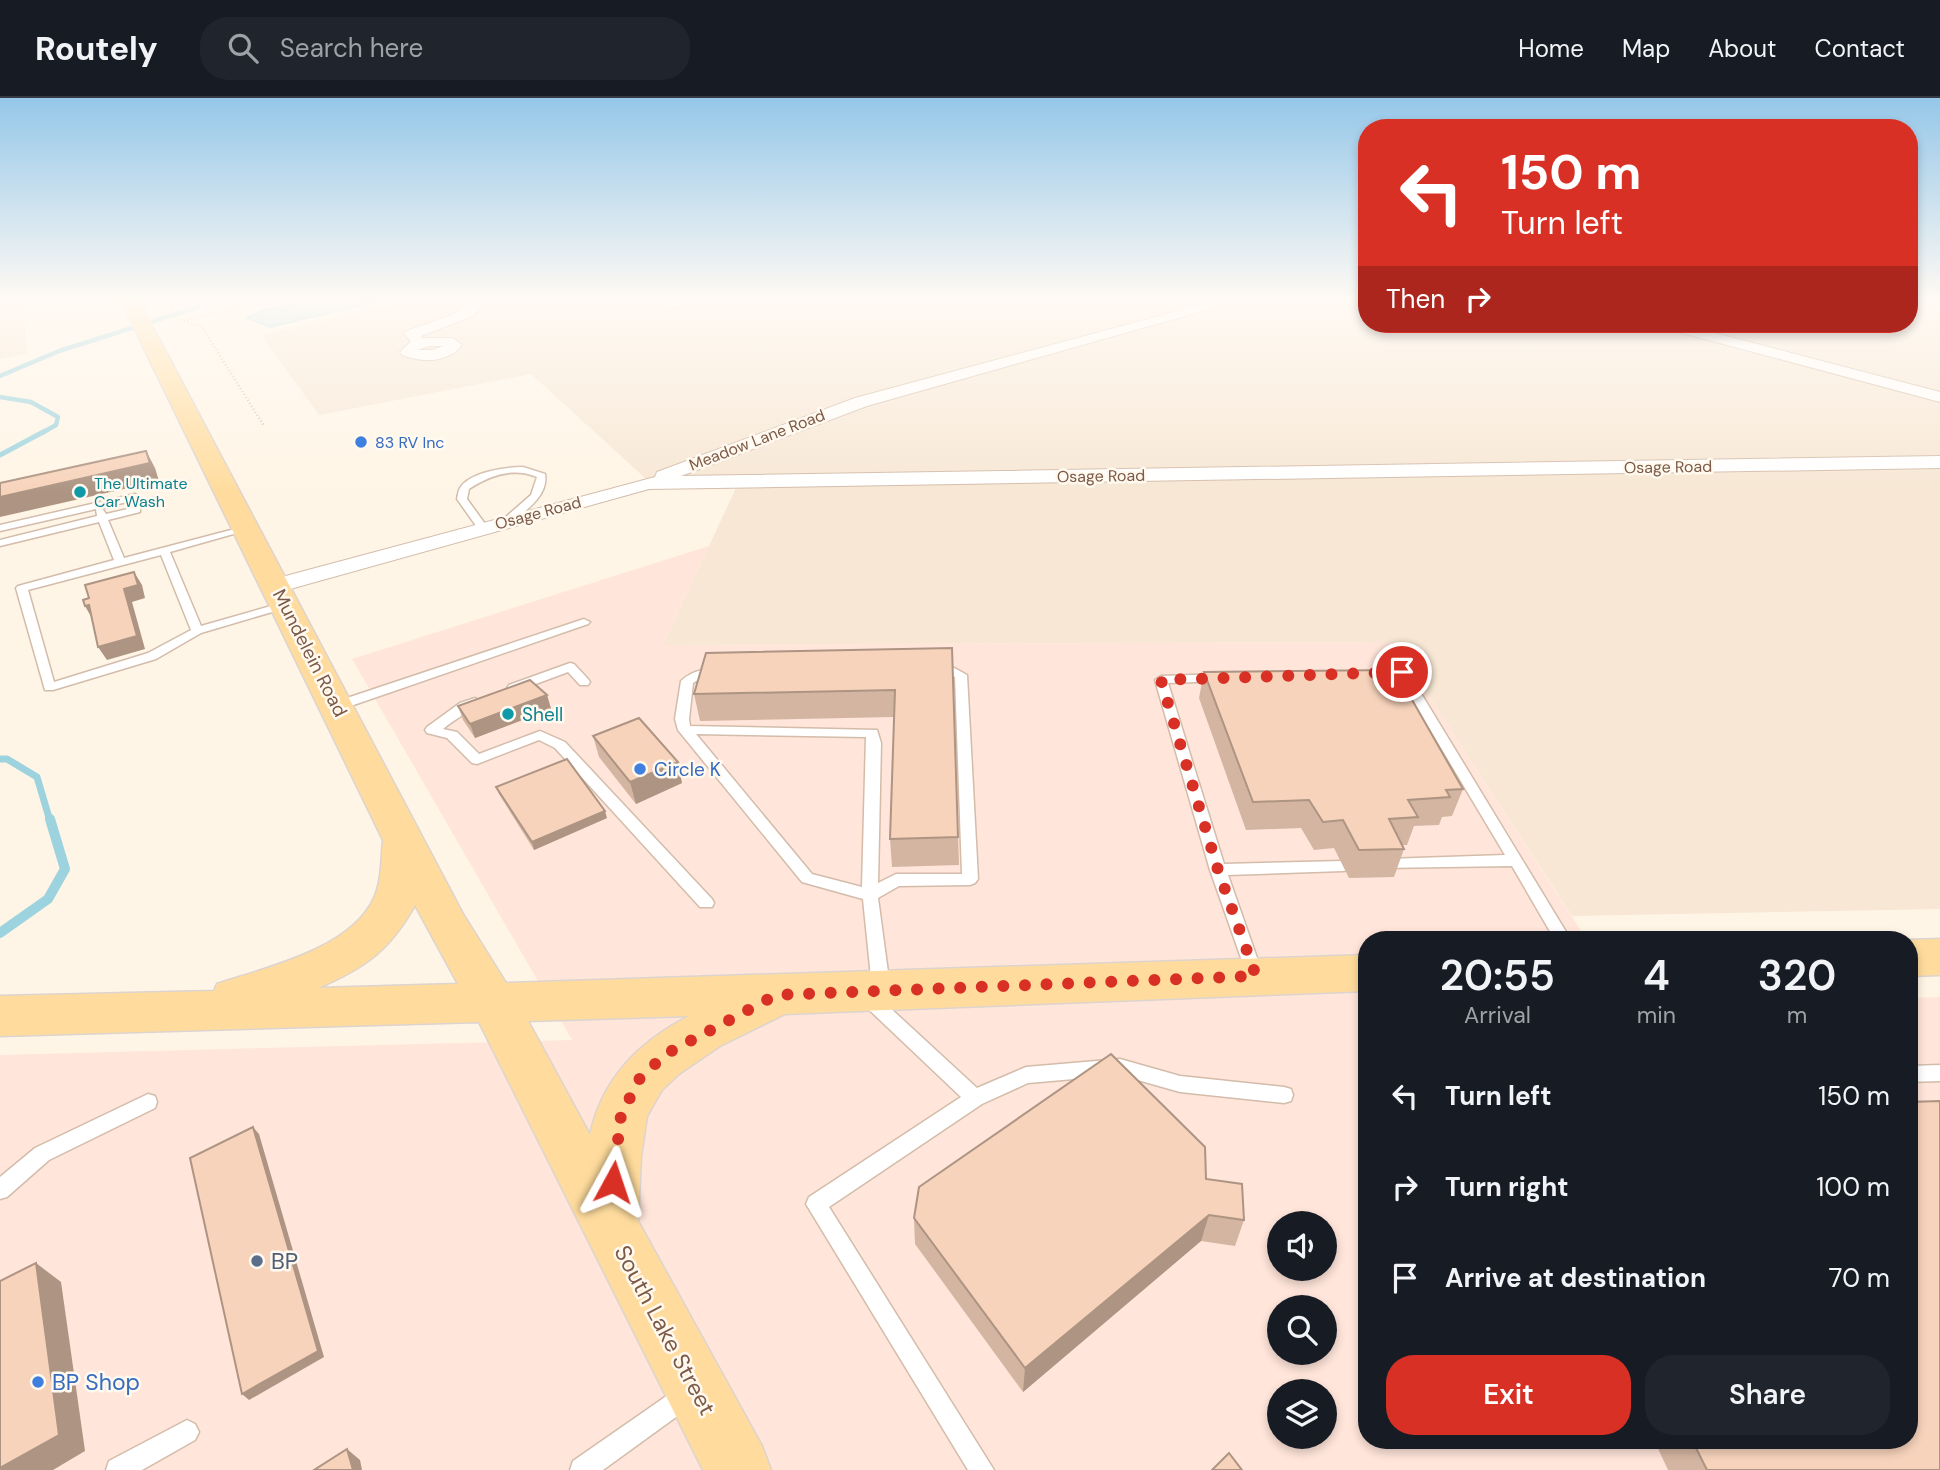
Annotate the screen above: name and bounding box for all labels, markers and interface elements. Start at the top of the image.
search box [200,17,690,80]
text: Routely [35,27,158,70]
icon: search [224,29,262,67]
text: Search here [280,31,423,65]
text: Home [1518,33,1584,64]
text: Map [1622,33,1670,64]
text: About [1708,33,1777,64]
text: Contact [1815,33,1905,64]
text: 150 m [1501,140,1641,204]
icon: left [1386,147,1477,238]
text: Turn left [1501,202,1623,244]
icon: right [1459,280,1497,318]
text: Then [1386,282,1445,316]
street label: Meadow Lane Road [686,404,828,476]
place label: 83 RV Inc [375,432,445,453]
marker: 83 RV Inc [353,434,369,450]
street label: Osage Road [1624,456,1712,478]
street label: Osage Road [1057,465,1145,487]
place label: The Ultimate Car Wash [94,473,188,512]
marker: The Ultimate Car Wash [72,484,88,500]
street label: Osage Road [493,491,583,535]
street label: Mundelein Road [267,585,353,721]
pin [1372,642,1432,702]
icon: arrive [1383,653,1421,691]
place label: Shell [522,702,563,727]
marker: Shell [500,706,516,722]
place label: Circle K [654,757,721,782]
marker: Circle K [632,761,648,777]
text: 20:55 [1440,948,1555,1003]
text: 4 [1643,948,1670,1003]
text: 320 [1758,948,1836,1003]
text: Arrival [1464,1000,1531,1030]
text: min [1637,1000,1676,1030]
text: m [1787,1000,1807,1030]
icon: left [1386,1077,1424,1115]
text: Turn left [1445,1079,1552,1113]
text: 150 m [1818,1079,1890,1113]
position arrow [576,1145,650,1219]
icon: right [1386,1168,1424,1206]
text: Turn right [1445,1170,1569,1204]
text: 100 m [1816,1170,1890,1204]
map controls [1267,1211,1337,1449]
button: sound [1267,1211,1337,1281]
street label: South Lake Street [608,1240,722,1420]
place label: BP [271,1246,298,1276]
marker: BP [249,1253,265,1269]
icon: arrive [1386,1259,1424,1297]
text: Arrive at destination [1445,1261,1706,1295]
text: 70 m [1829,1261,1890,1295]
button: search [1267,1295,1337,1365]
button: Exit [1386,1355,1631,1435]
button: Share [1645,1355,1890,1435]
place label: BP Shop [52,1367,140,1397]
marker: BP Shop [30,1374,46,1390]
button: layers [1267,1379,1337,1449]

